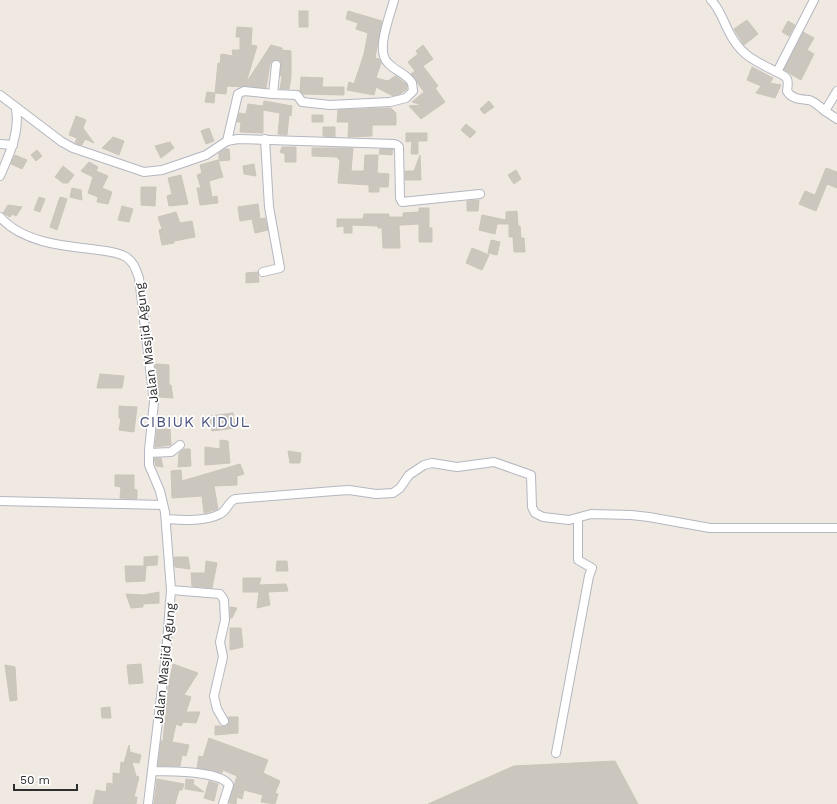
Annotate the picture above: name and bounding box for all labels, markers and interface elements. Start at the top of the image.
street label: Jalan Masjid Agung [132,282,161,404]
district label: CIBIUK KIDUL [139,413,251,431]
street label: Jalan Masjid Agung [151,602,178,724]
scale bar [14,766,77,792]
text: 50 m [20,773,50,787]

